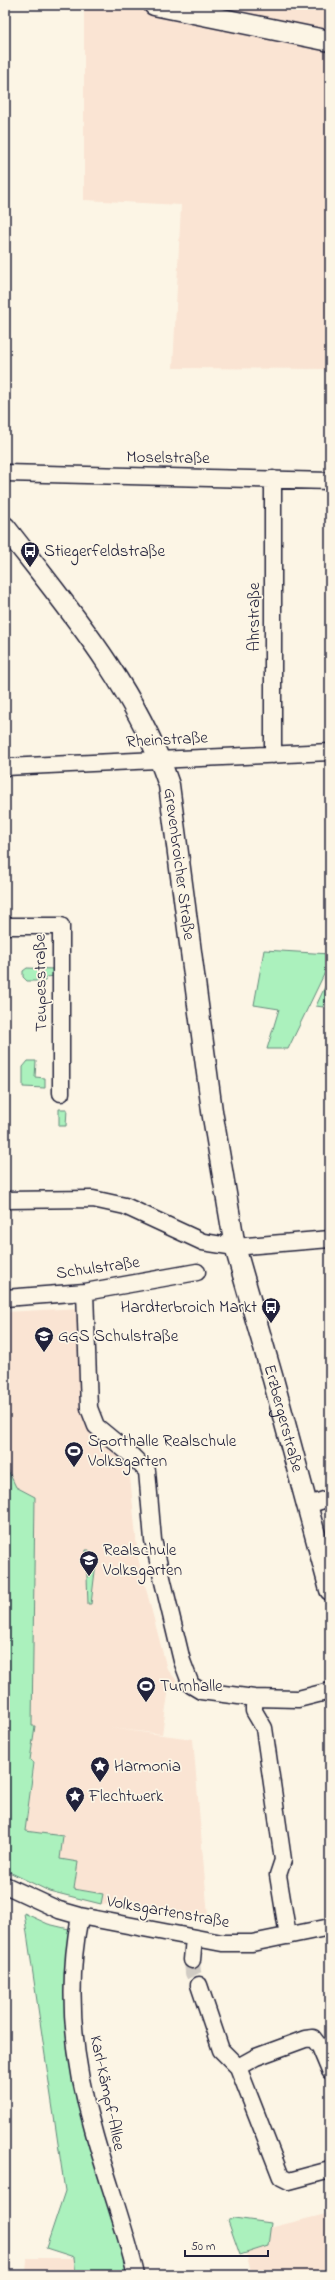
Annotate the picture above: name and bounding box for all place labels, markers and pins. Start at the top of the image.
place label: Stiegerfeldstraße [44,539,165,566]
bus stop icon: Stiegerfeldstraße [19,540,41,568]
place label: Hardterbroich Markt [121,1295,257,1320]
bus stop icon: Hardterbroich Markt [260,1296,282,1324]
place label: GGS Schulstraße [58,1324,179,1349]
school or university icon: GGS Schulstraße [33,1325,55,1353]
place label: Sporthalle Realschule Volksgarten [87,1429,237,1476]
sports icon: Sporthalle Realschule Volksgarten [63,1440,85,1468]
place label: Realschule Volksgarten [102,1538,182,1585]
school or university icon: Realschule Volksgarten [78,1549,100,1577]
place label: Turnhalle [160,1674,223,1699]
sports icon: Turnhalle [135,1675,157,1703]
place label: Harmonia [114,1754,181,1779]
place icon: Harmonia [89,1755,111,1783]
place label: Flechtwerk [88,1784,164,1809]
place icon: Flechtwerk [64,1785,86,1813]

